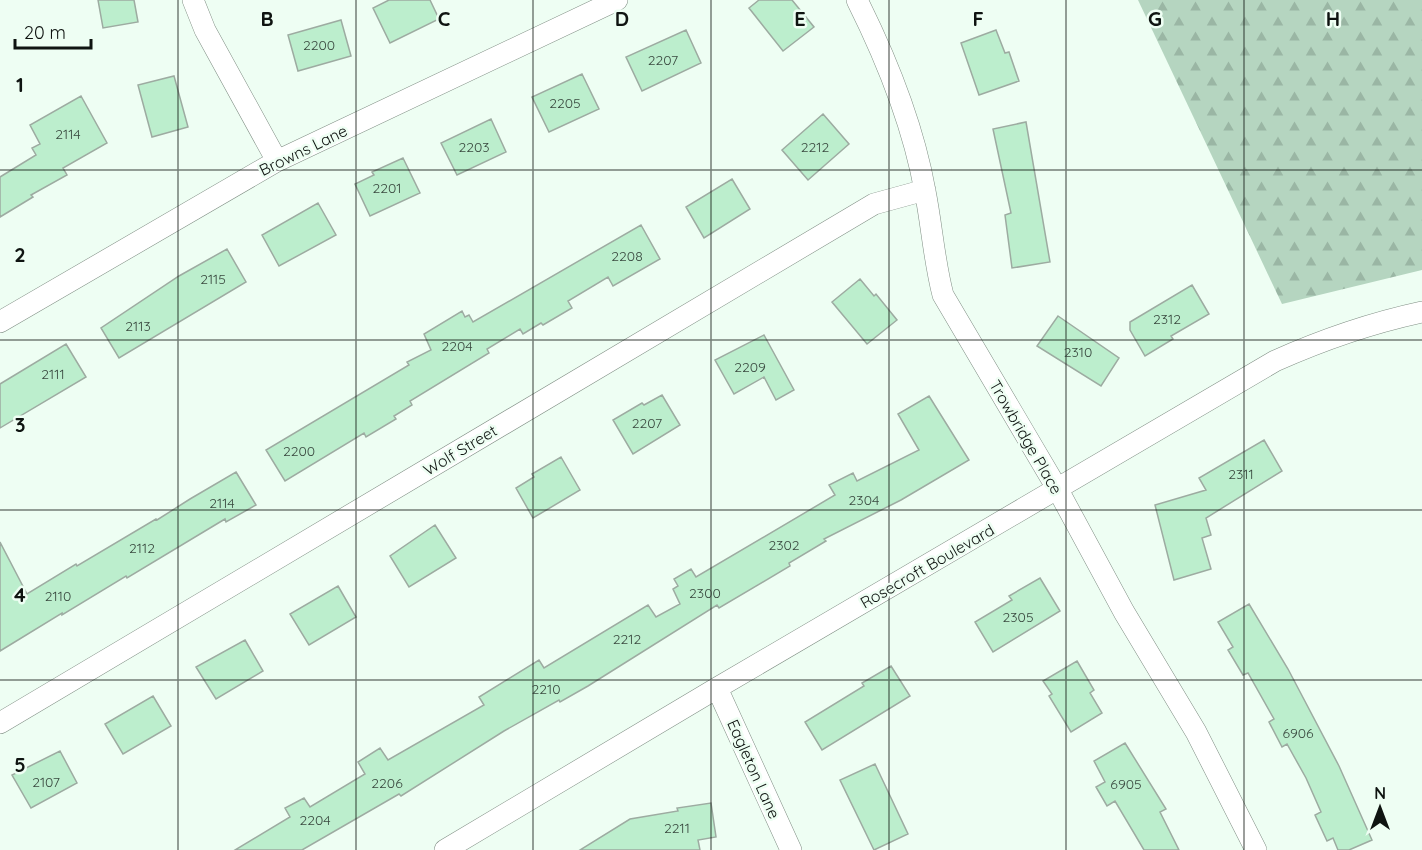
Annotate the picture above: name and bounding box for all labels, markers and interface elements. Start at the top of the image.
text: B [260,6,274,31]
text: C [438,6,451,31]
text: D [615,6,629,31]
text: E [794,6,806,31]
text: F [972,6,984,31]
text: G [1148,6,1162,31]
text: H [1326,6,1340,31]
scale bar [15,12,92,50]
text: 20 m [24,21,66,44]
house number: 2200 [303,36,335,54]
house number: 2207 [648,51,678,69]
text: 1 [16,72,24,97]
house number: 2205 [549,94,581,112]
street label: Browns Lane [256,120,350,180]
house number: 2114 [55,125,81,143]
house number: 2203 [458,138,490,156]
house number: 2212 [801,138,829,156]
house number: 2201 [372,179,402,197]
text: 2 [14,242,26,267]
house number: 2208 [611,247,643,265]
house number: 2115 [200,270,226,288]
house number: 2312 [1153,310,1181,328]
house number: 2113 [125,317,151,335]
house number: 2204 [441,337,473,355]
house number: 2310 [1064,343,1092,361]
house number: 2209 [734,358,766,376]
house number: 2111 [41,365,65,383]
street label: Trowbridge Place [985,376,1067,498]
text: 3 [15,412,25,437]
house number: 2207 [632,414,662,432]
street label: Wolf Street [420,420,500,480]
house number: 2200 [283,442,315,460]
house number: 2311 [1228,465,1254,483]
house number: 2304 [849,491,879,509]
house number: 2114 [209,494,235,512]
street label: Rosecroft Boulevard [856,519,998,613]
house number: 2302 [768,536,800,554]
house number: 2112 [129,539,155,557]
text: 4 [14,582,26,607]
house number: 2300 [689,584,721,602]
house number: 2110 [45,587,71,605]
house number: 2305 [1002,608,1034,626]
house number: 2212 [613,630,641,648]
house number: 2210 [531,680,561,698]
street label: Eagleton Lane [723,716,785,822]
house number: 6906 [1282,724,1314,742]
text: 5 [14,752,26,777]
house number: 2107 [32,773,60,791]
house number: 2206 [371,774,403,792]
house number: 6905 [1110,775,1142,793]
north arrow [1350,778,1410,838]
text: N [1374,783,1386,803]
house number: 2204 [299,811,331,829]
house number: 2211 [664,819,690,837]

